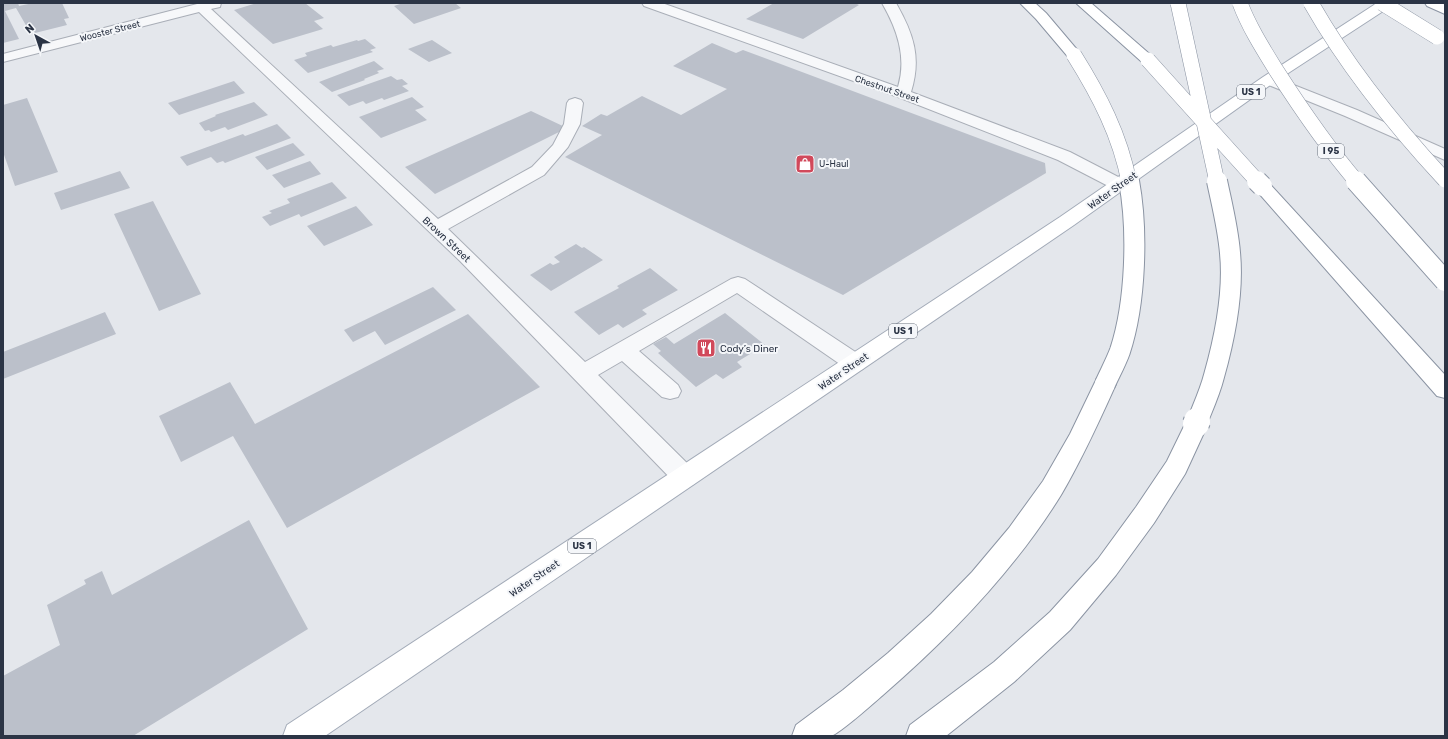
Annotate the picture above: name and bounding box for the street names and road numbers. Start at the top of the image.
street label: Wooster Street [79,19,142,43]
street label: Chestnut Street [854,73,921,105]
road number: US 1 [1237,85,1265,99]
road number: I 95 [1318,144,1344,158]
street label: Water Street [1085,169,1140,212]
street label: Brown Street [420,214,473,265]
road number: US 1 [889,324,917,338]
street label: Water Street [816,351,871,393]
road number: US 1 [568,539,596,553]
street label: Water Street [507,558,562,600]

